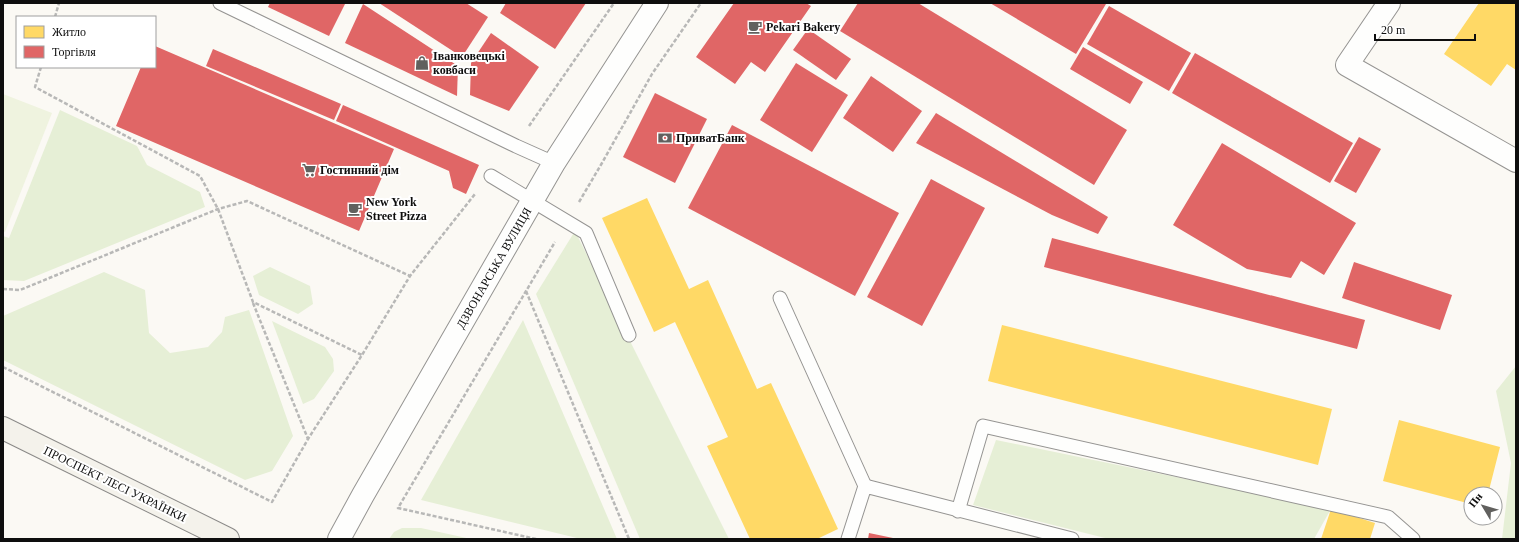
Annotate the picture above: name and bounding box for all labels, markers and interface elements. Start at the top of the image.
legend [16,16,156,68]
scale bar [1375,16,1475,42]
cafe icon: Pekari Bakery [747,19,763,35]
place label: Pekari Bakery [766,20,840,34]
text: 20 m [1381,23,1406,37]
text: Житло [52,25,86,39]
text: Торгівля [52,45,96,59]
place label: Іванковецькі ковбаси [433,49,506,77]
shop icon: Іванковецькі ковбаси [414,55,430,71]
bank icon: ПриватБанк [657,130,673,146]
place label: ПриватБанк [676,131,745,145]
supermarket icon: Гостинний дім [301,162,317,178]
place label: Гостинний дім [320,163,399,177]
place label: New York Street Pizza [366,195,427,223]
cafe icon: New York Street Pizza [347,201,363,217]
street label: ДЗВОНАРСЬКА ВУЛИЦЯ [454,205,534,331]
street label: ПРОСПЕКТ ЛЕСІ УКРАЇНКИ [41,443,189,525]
north arrow [1463,486,1503,526]
text: Пн [1466,490,1485,509]

